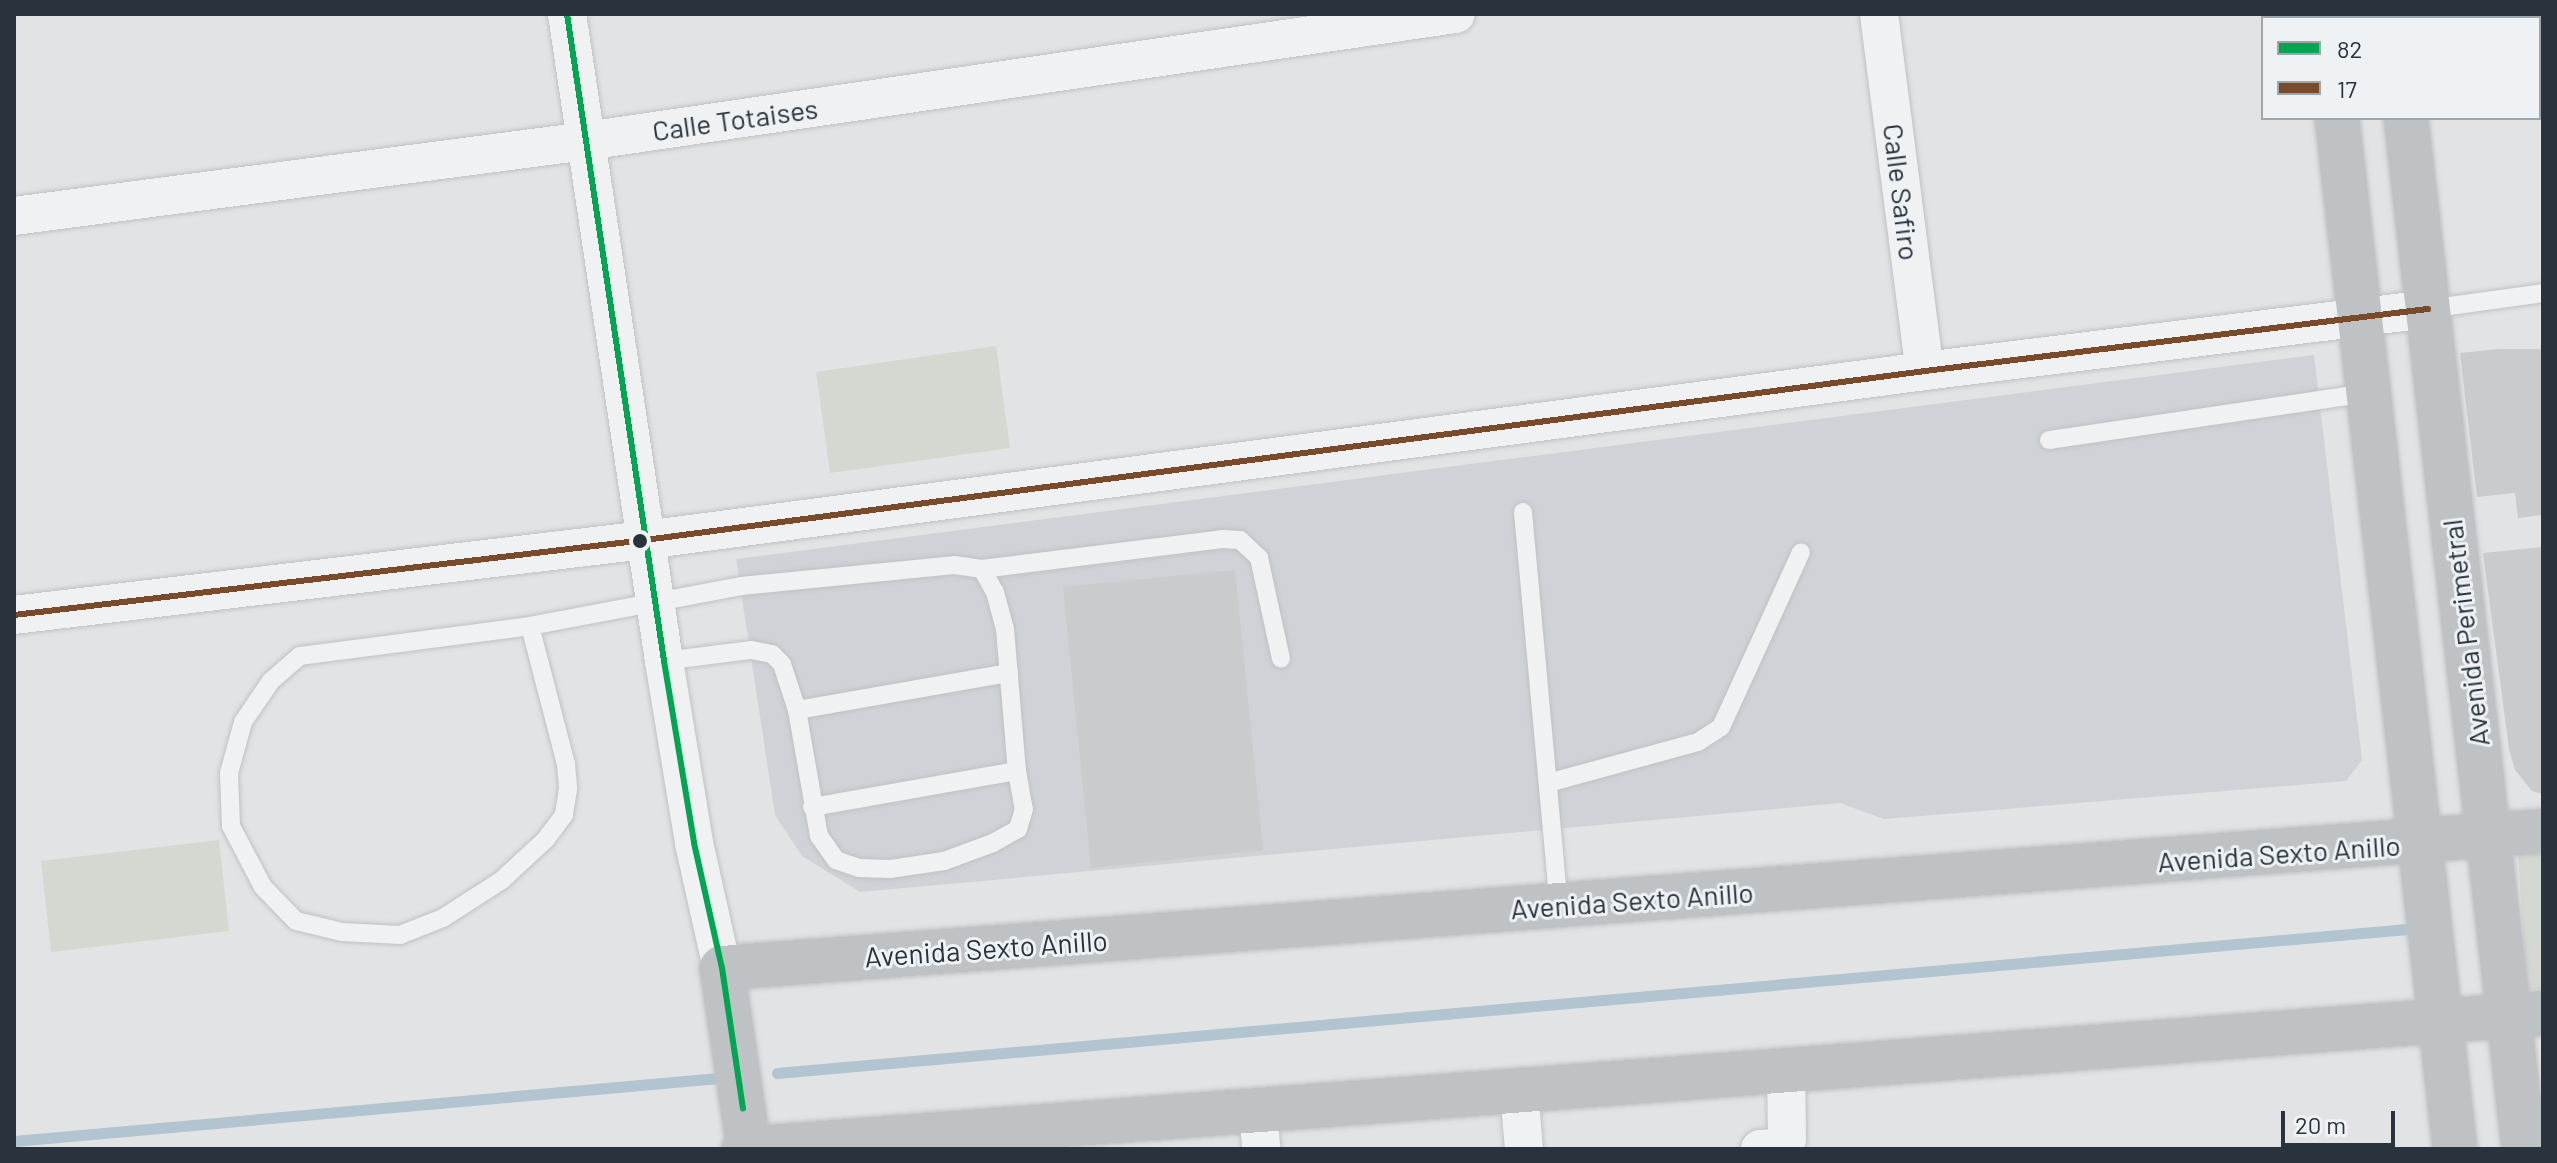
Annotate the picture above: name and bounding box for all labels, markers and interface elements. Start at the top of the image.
legend [2261,16,2541,120]
text: 82 [2337,34,2362,63]
text: 17 [2337,74,2357,103]
street label: Calle Totaises [650,91,820,147]
street label: Calle Safiro [1877,122,1927,262]
street label: Avenida Perimetral [2434,518,2496,748]
unlabelled marker [632,533,648,549]
street label: Avenida Sexto Anillo [2156,828,2402,878]
street label: Avenida Sexto Anillo [1509,875,1755,925]
street label: Avenida Sexto Anillo [863,923,1109,973]
scale bar [2285,1095,2399,1145]
text: 20 m [2295,1110,2346,1139]

